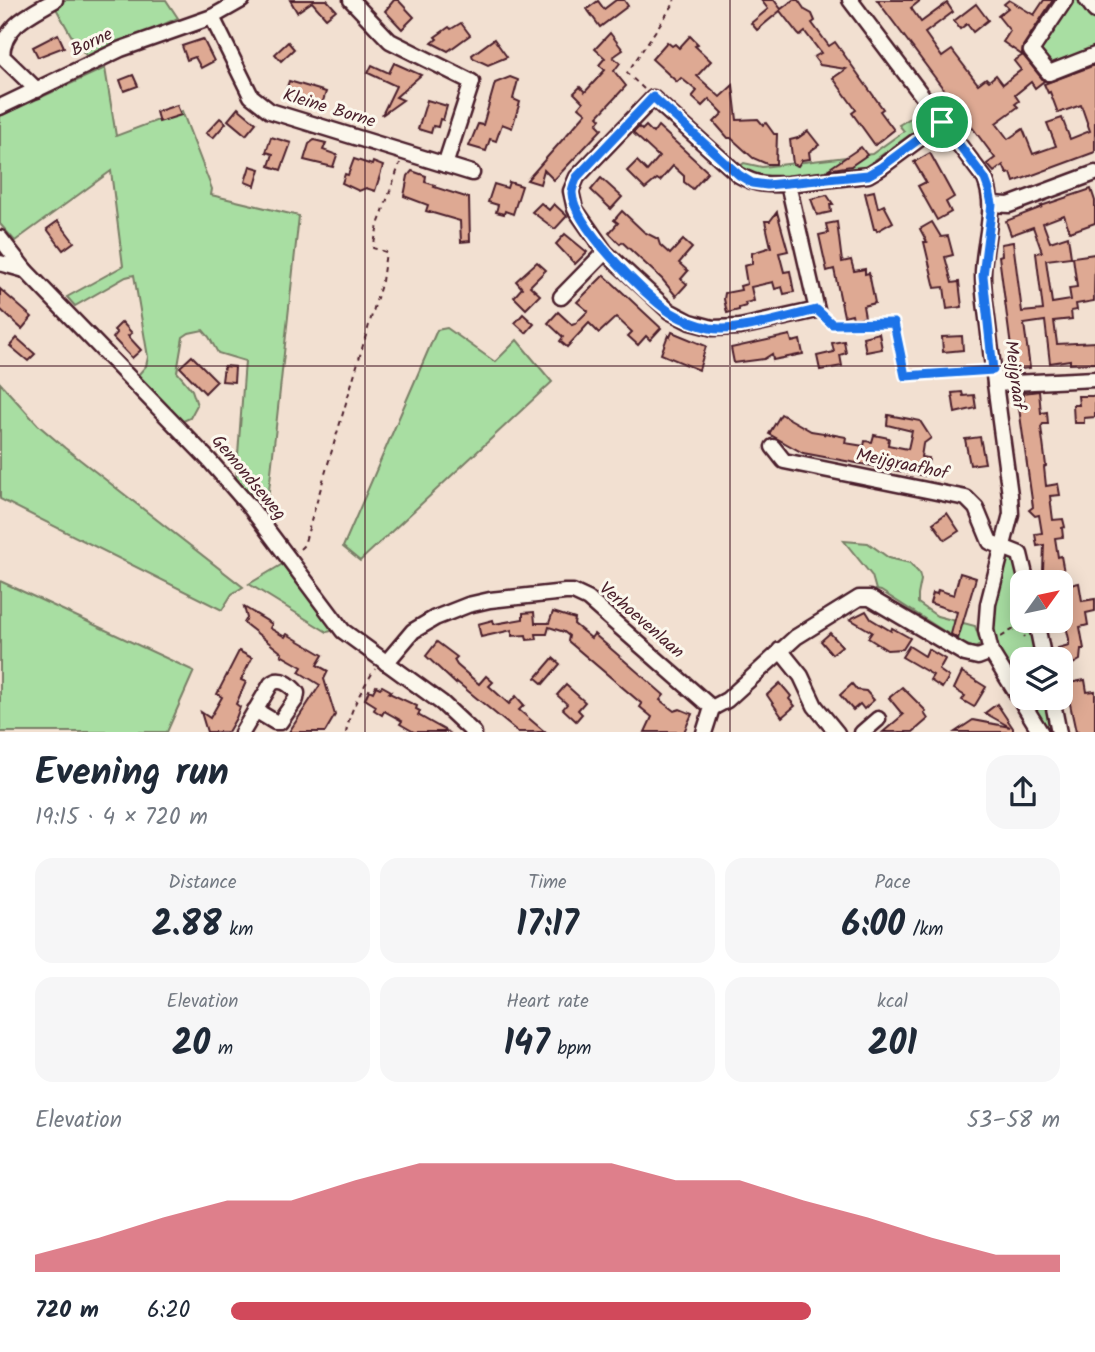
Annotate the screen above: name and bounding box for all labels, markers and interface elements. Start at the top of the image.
street label: Borne [66,21,118,65]
street label: Kleine Borne [279,81,379,137]
pin [912,92,972,152]
icon: arrive [923,103,961,141]
street label: Meijgraaf [995,339,1033,413]
street label: Gemondseweg [203,429,293,527]
street label: Meijgraafhof [853,441,953,489]
north arrow [1010,570,1073,634]
map controls [1010,570,1073,710]
street label: Verhoevenlaan [592,575,690,667]
button: layers [1010,647,1073,710]
text: Evening run [35,744,229,804]
button: share [986,755,1060,829]
text: 19:15 · 4 × 720 m [35,800,208,836]
text: Distance [168,868,237,898]
text: Time [528,868,567,898]
text: Pace [874,868,911,898]
text: 2.88 [152,898,222,954]
text: 17:17 [516,898,579,954]
text: 6:00 [842,898,905,954]
text: km [222,915,253,945]
text: /km [905,915,943,945]
text: Elevation [167,987,238,1017]
text: Heart rate [506,987,589,1017]
text: kcal [877,987,908,1017]
text: 20 [172,1017,210,1073]
text: 147 [504,1017,550,1073]
text: 201 [868,1017,917,1073]
text: m [210,1034,233,1064]
text: bpm [550,1034,591,1064]
text: Elevation [35,1103,122,1139]
text: 53–58 m [967,1103,1060,1139]
text: 720 m [35,1293,99,1329]
text: 6:20 [147,1293,190,1329]

